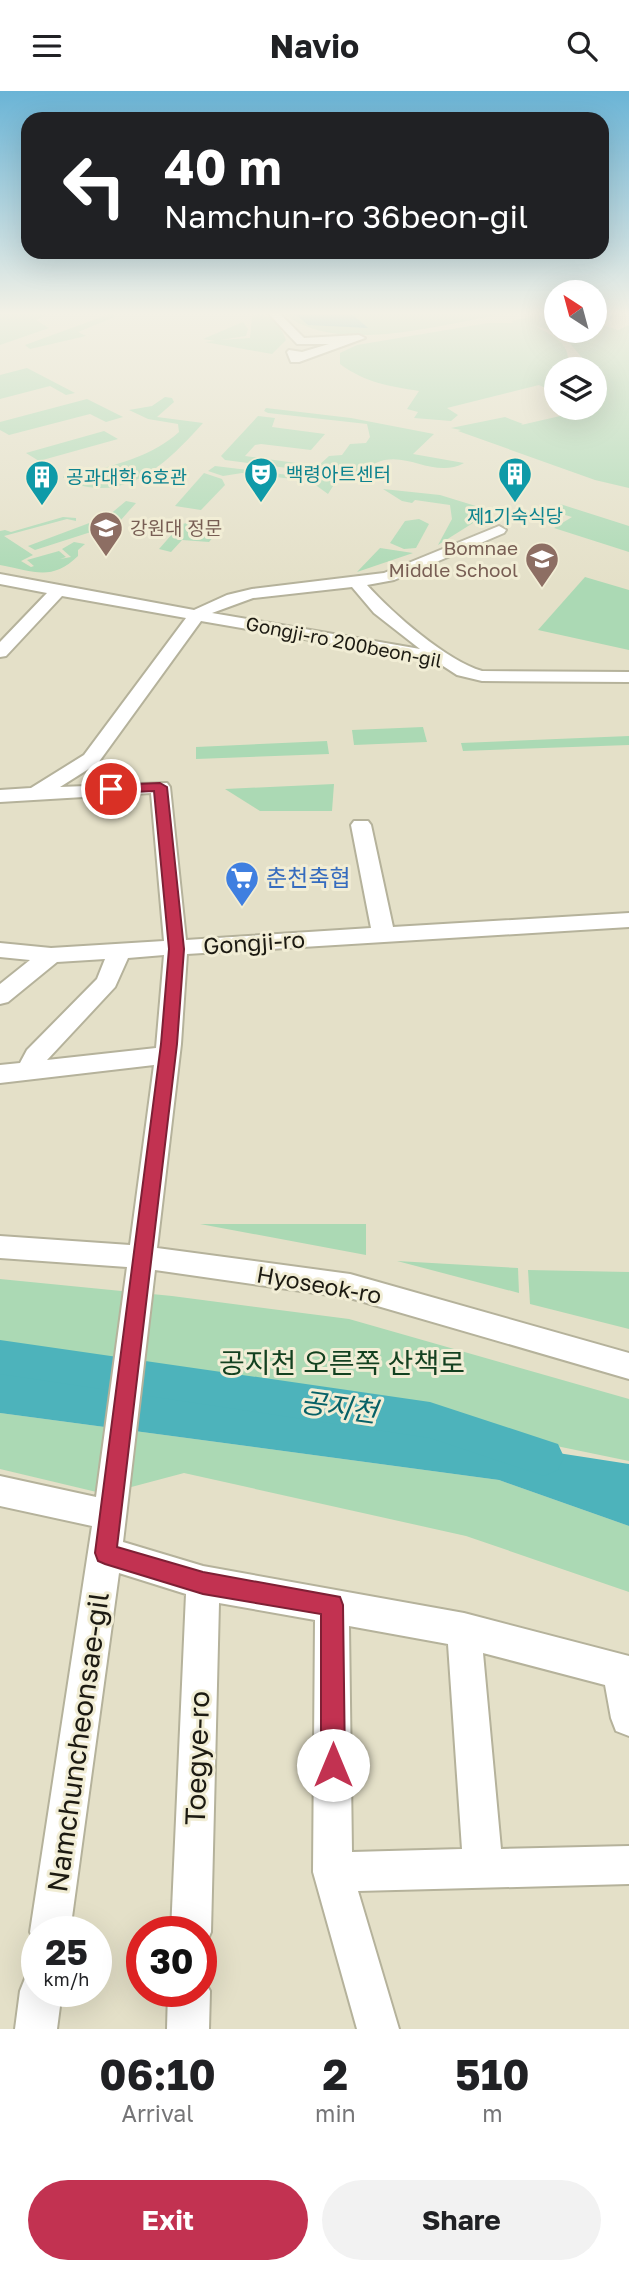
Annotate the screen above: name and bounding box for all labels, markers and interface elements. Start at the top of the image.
icon: menu [28,27,66,65]
text: Navio [270,27,359,65]
icon: search [563,27,601,65]
text: 40 m [164,137,282,196]
icon: left [49,140,140,231]
text: Namchun-ro 36beon-gil [164,197,528,235]
north arrow [544,280,607,343]
map controls [544,280,607,420]
button: layers [544,357,607,420]
theatre icon: 백령아트센터 [242,455,280,504]
building icon: 제1기숙식당 [496,455,534,504]
building icon: 공과대학 6호관 [23,458,61,507]
place label: 백령아트센터 [286,462,391,485]
place label: 공과대학 6호관 [66,465,187,488]
place label: 제1기숙식당 [467,504,563,527]
school or university icon: 강원대 정문 [87,509,125,558]
place label: 강원대 정문 [130,516,222,539]
place label: Bomnae Middle School [388,536,518,581]
school or university icon: Bomnae Middle School [523,540,561,589]
street label: Gongji-ro 200beon-gil [244,611,444,672]
pin [81,759,141,819]
icon: arrive [92,770,130,808]
supermarket icon: 춘천축협 [223,859,261,908]
place label: 춘천축협 [266,863,351,891]
street label: Gongji-ro [202,924,306,960]
street label: Hyoseok-ro [255,1259,384,1309]
park label: 공지천 오른쪽 산책로 [219,1346,465,1379]
water label: 공지천 [299,1385,383,1429]
street label: Namchuncheonsae-gil [40,1590,115,1894]
street label: Toegye-ro [178,1690,215,1826]
position arrow [296,1728,370,1802]
speed limit sign: 30 [126,1916,217,2007]
text: 25 [45,1931,88,1973]
text: km/h [44,1968,89,1990]
text: 06:10 [99,2049,216,2099]
text: 2 [323,2049,348,2099]
text: 510 [455,2049,530,2099]
text: Arrival [121,2099,194,2127]
text: min [315,2099,356,2127]
text: m [482,2099,503,2127]
button: Exit [28,2180,308,2260]
button: Share [322,2180,601,2260]

